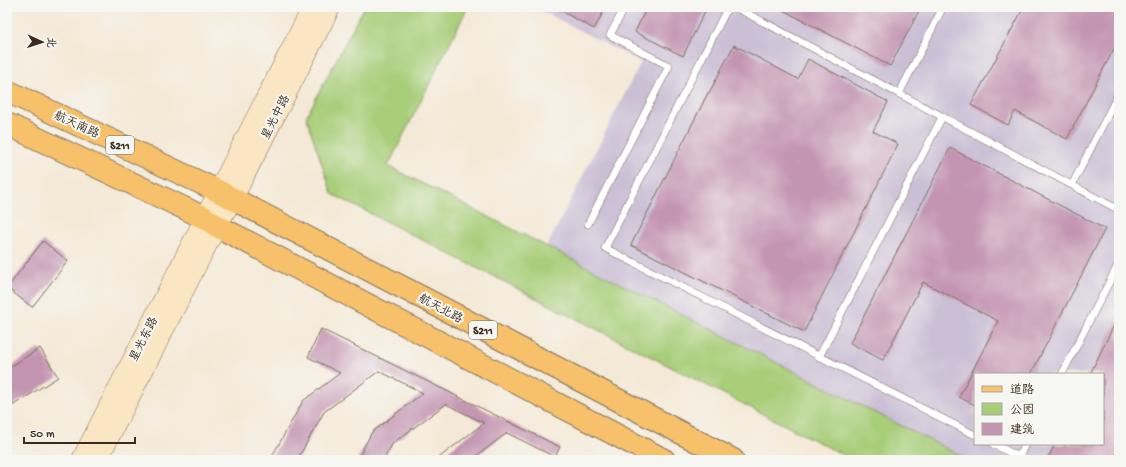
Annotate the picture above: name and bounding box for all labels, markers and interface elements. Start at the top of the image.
north arrow [22,22,62,62]
text: 北 [44,37,56,48]
street label: 星光中路 [259,93,294,142]
street label: 航天南路 [51,108,101,142]
road number: S211 [106,136,134,154]
street label: 航天北路 [416,291,465,327]
street label: 星光东路 [127,315,162,364]
road number: S211 [469,321,497,339]
legend [974,373,1104,445]
text: 道路 [1010,383,1034,398]
text: 公园 [1010,403,1034,418]
scale bar [24,419,135,445]
text: 建筑 [1010,423,1034,438]
text: 50 m [30,428,55,442]

